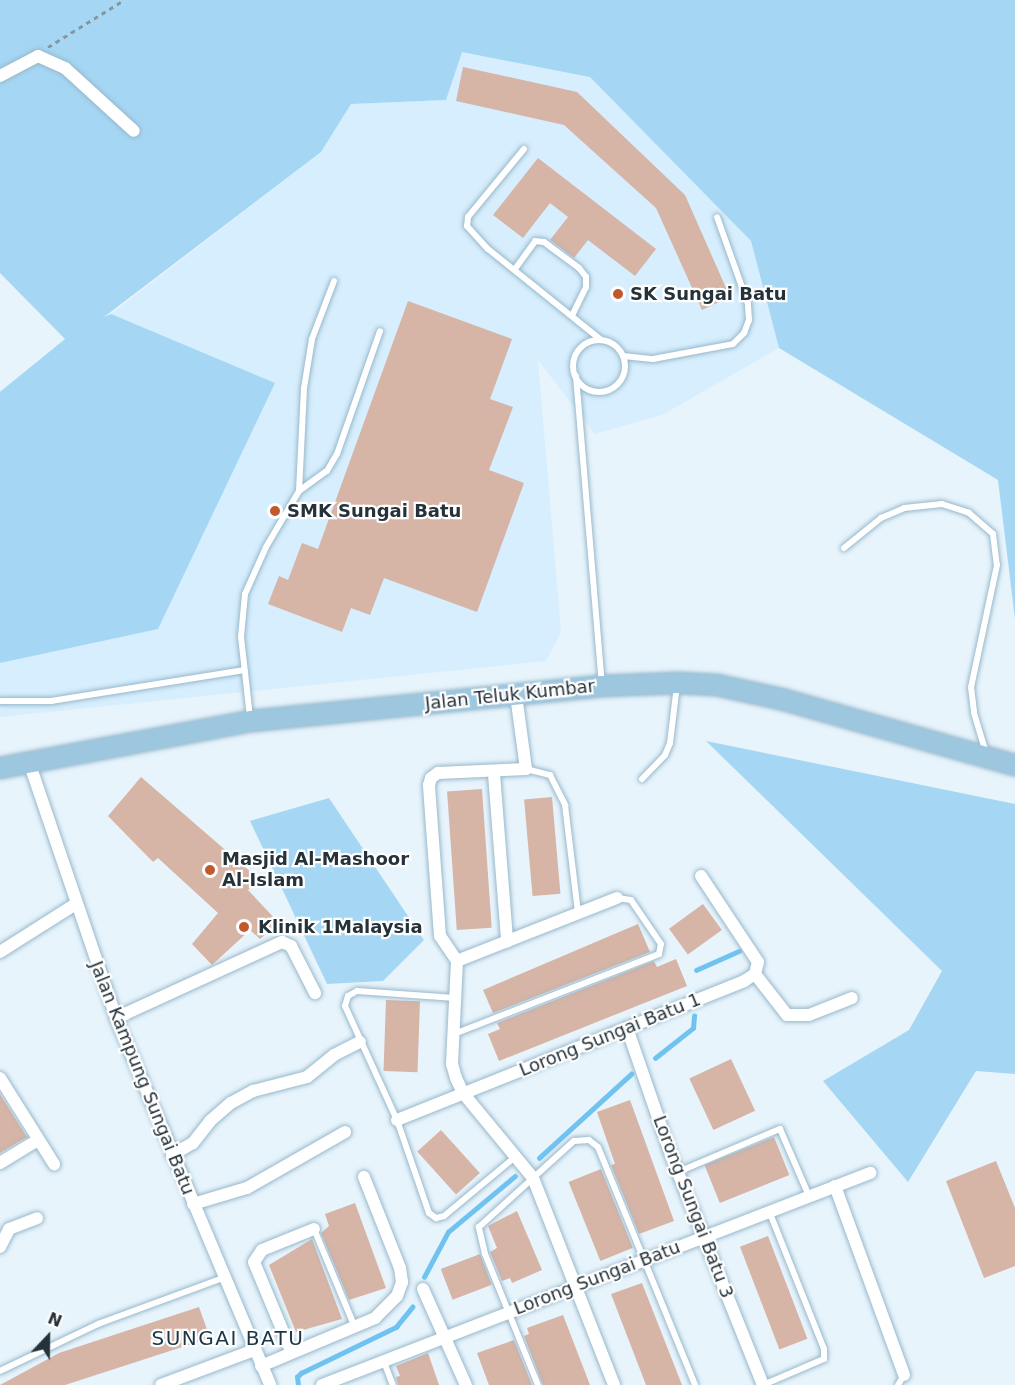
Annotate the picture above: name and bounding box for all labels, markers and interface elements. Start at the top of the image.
place label: SK Sungai Batu [630,283,787,305]
marker: SK Sungai Batu [611,287,625,301]
place label: SMK Sungai Batu [287,500,461,522]
marker: SMK Sungai Batu [268,504,282,518]
street label: Jalan Teluk Kumbar [424,675,596,715]
place label: Masjid Al-Mashoor Al-Islam [222,849,409,892]
marker: Masjid Al-Mashoor Al-Islam [203,863,217,877]
place label: Klinik 1Malaysia [258,916,423,938]
marker: Klinik 1Malaysia [235,918,253,936]
street label: Jalan Kampung Sungai Batu [85,958,199,1198]
street label: Lorong Sungai Batu 1 [516,989,704,1081]
street label: Lorong Sungai Batu 3 [648,1113,738,1301]
street label: Lorong Sungai Batu [511,1236,683,1320]
north arrow [18,1307,78,1367]
text: N [45,1309,65,1331]
district label: SUNGAI BATU [152,1326,304,1350]

